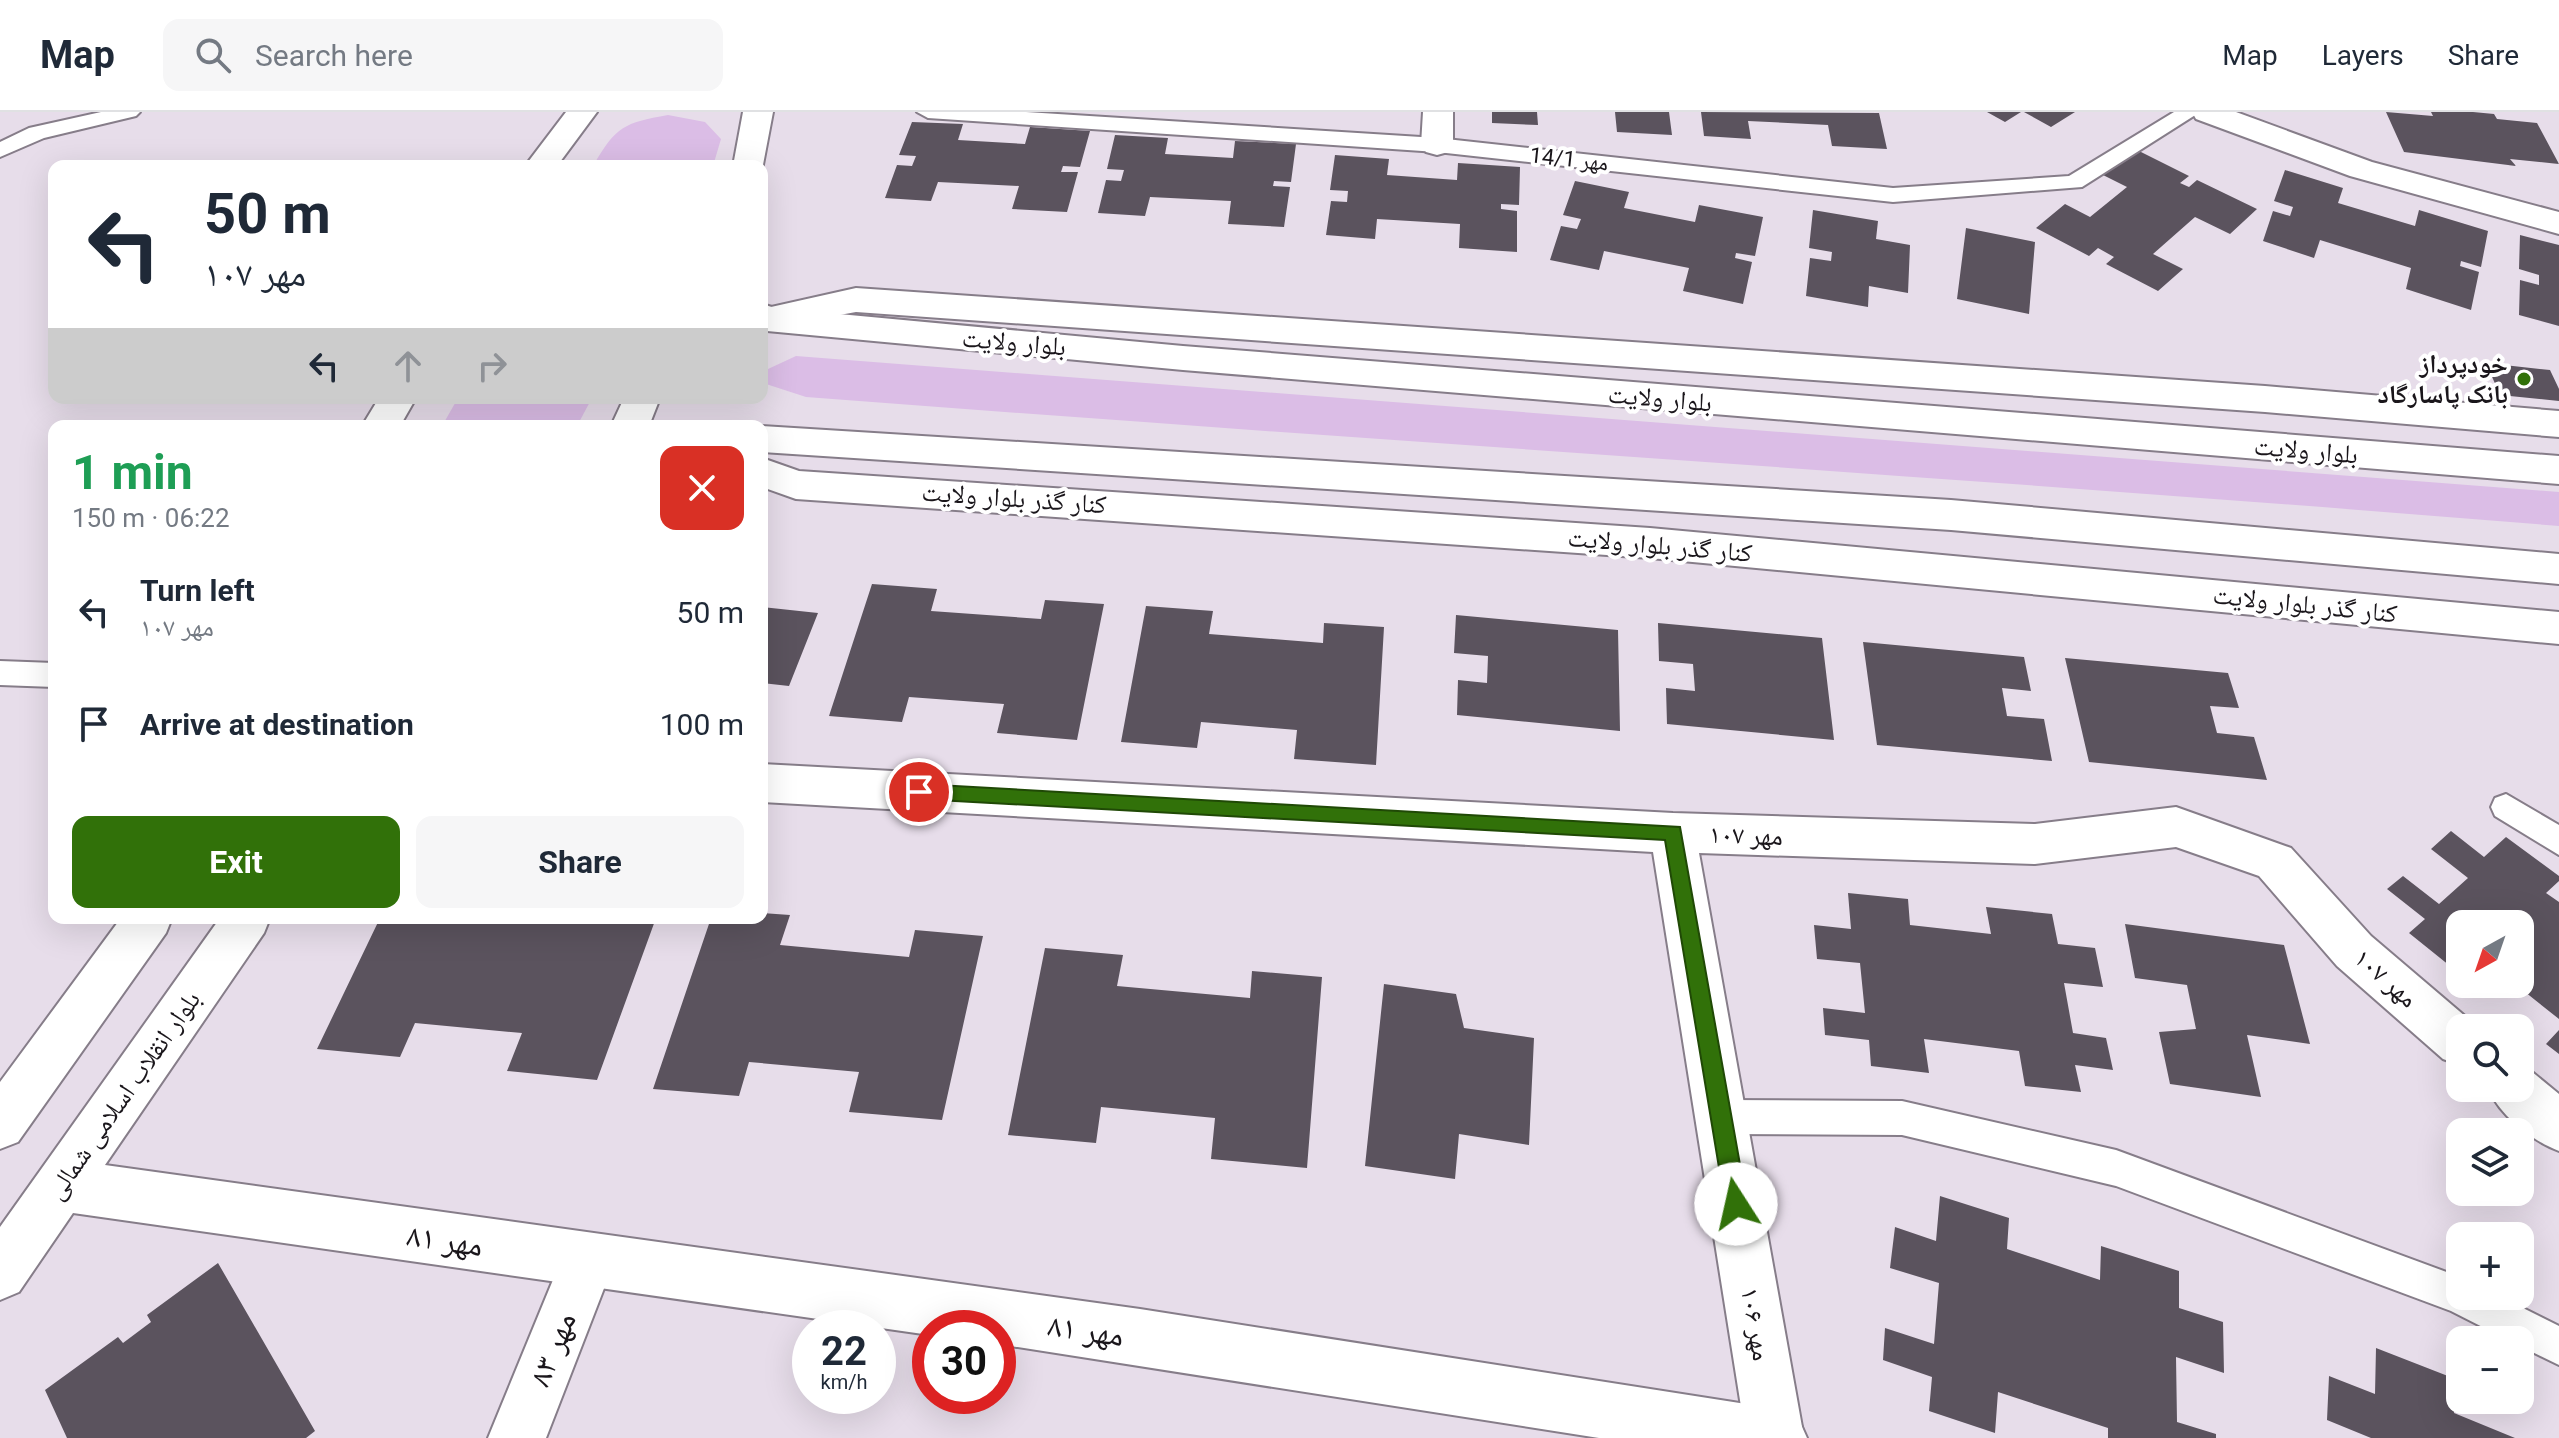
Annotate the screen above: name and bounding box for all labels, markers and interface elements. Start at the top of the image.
search box [163,19,723,91]
text: Map [40,33,115,77]
icon: search [191,33,235,77]
text: Search here [255,38,413,73]
text: Map [2222,39,2278,72]
text: Layers [2322,39,2404,72]
text: Share [2448,39,2519,72]
street label: مهر 14/1 [1528,142,1610,176]
text: 50 m [204,181,331,247]
icon: left [72,192,176,296]
text: مهر ۱۰۷ [204,253,306,295]
street label: بلوار ولایت [961,323,1067,361]
icon: left [302,344,346,388]
icon: ahead [386,344,430,388]
icon: right [470,344,514,388]
place label: خودپرداز بانک پاسارگاد [2378,349,2508,410]
marker: خودپرداز بانک پاسارگاد [2515,370,2533,388]
street label: بلوار ولایت [1607,379,1713,417]
street label: بلوار ولایت [2253,431,2359,469]
text: 1 min [72,444,193,501]
button: close [660,446,744,530]
street label: کنار گذر بلوار ولایت [921,477,1108,519]
text: 150 m · 06:22 [72,503,230,533]
street label: کنار گذر بلوار ولایت [1566,522,1754,568]
text: Turn left [140,573,255,608]
street label: کنار گذر بلوار ولایت [2211,579,2399,629]
icon: left [72,590,116,634]
text: 50 m [677,595,744,630]
text: مهر ۱۰۷ [140,612,214,642]
icon: arrive [72,702,116,746]
text: Arrive at destination [140,707,414,742]
text: 100 m [660,707,744,742]
pin [885,758,953,826]
icon: arrive [897,770,941,814]
button: Exit [72,816,400,908]
button: Share [416,816,744,908]
street label: مهر ۱۰۷ [1709,819,1783,851]
north arrow [2446,910,2534,998]
map controls [2446,910,2534,1414]
street label: مهر ۱۰۷ [2348,942,2424,1014]
street label: بلوار انقلاب اسلامی شمالی [40,985,207,1205]
button: search [2446,1014,2534,1102]
button: layers [2446,1118,2534,1206]
position arrow [1694,1162,1778,1246]
street label: مهر ۸۱ [405,1216,485,1264]
button: + [2446,1222,2534,1310]
street label: مهر ۱۰۶ [1735,1285,1777,1363]
street label: مهر ۸۳ [520,1306,584,1392]
street label: مهر ۸۱ [1046,1306,1126,1354]
speed limit sign: 30 [912,1310,1016,1414]
button: − [2446,1326,2534,1414]
text: 22 [821,1328,867,1375]
text: km/h [821,1370,867,1394]

